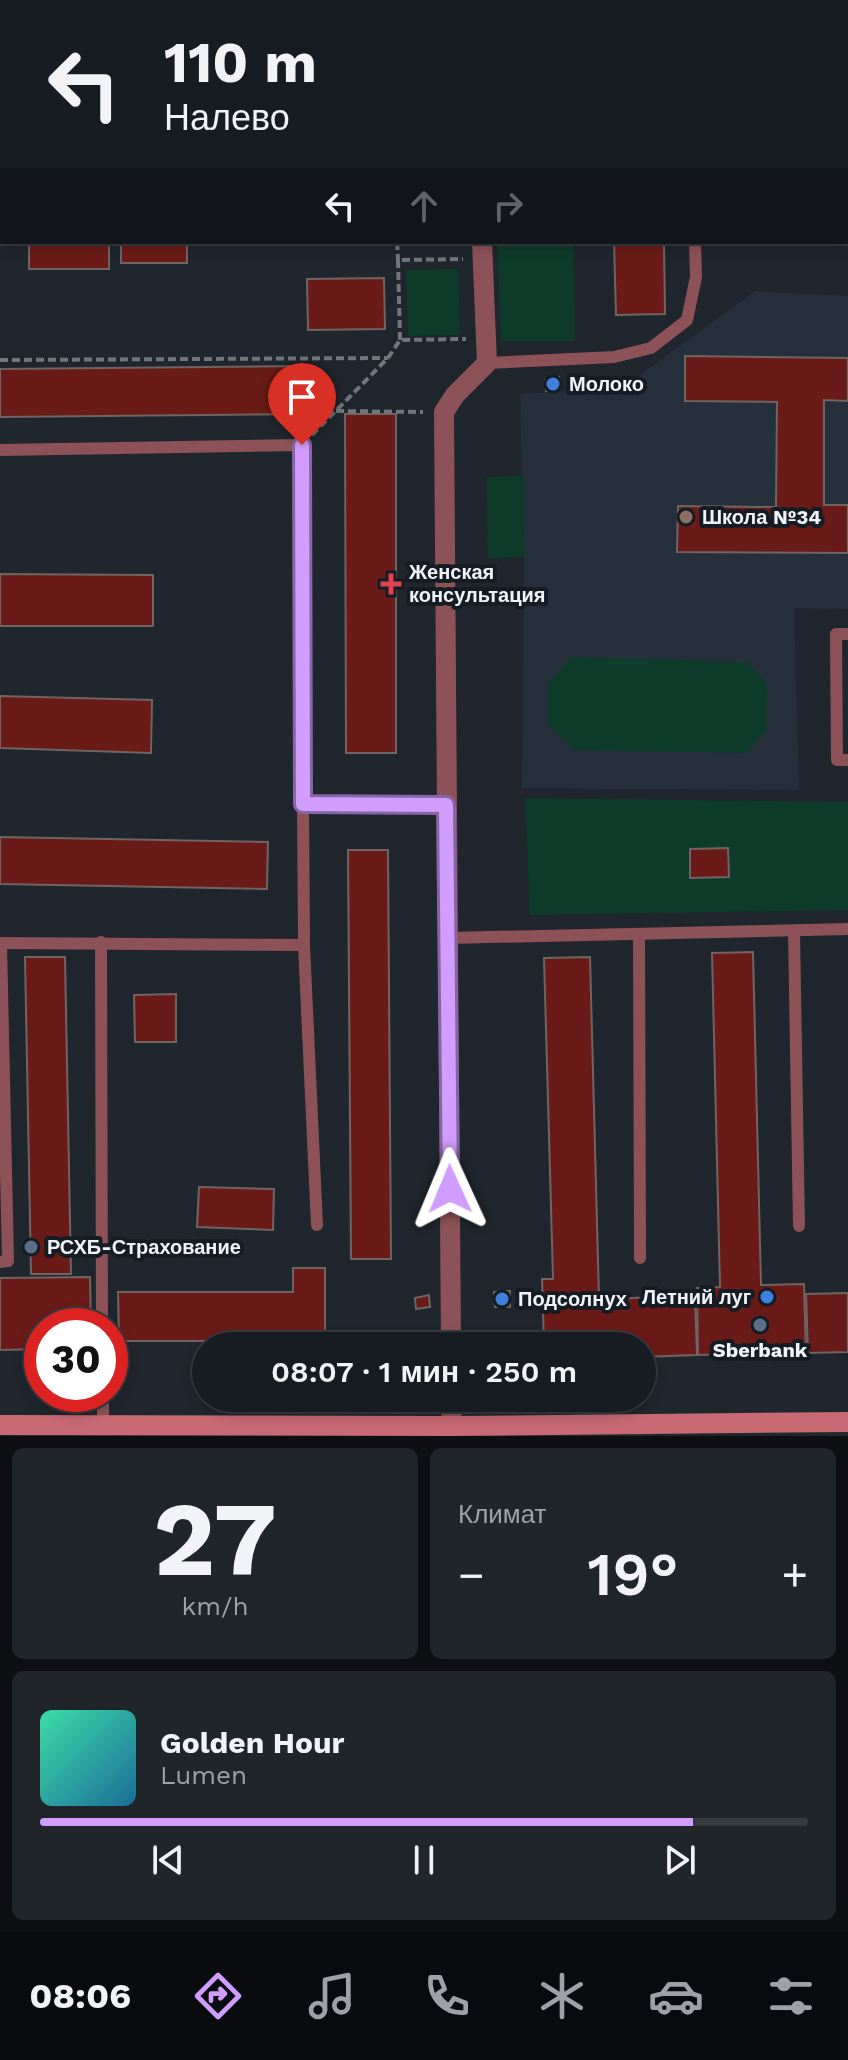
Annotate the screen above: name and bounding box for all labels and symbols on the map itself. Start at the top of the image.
pin [268,363,336,445]
place label: Молоко [569,372,644,396]
marker: Молоко [544,375,562,393]
place label: Школа №34 [702,505,821,529]
marker: Школа №34 [677,508,695,526]
place label: Женская консультация [408,560,545,607]
marker: Женская консультация [380,573,402,595]
position arrow [408,1147,492,1231]
place label: РСХБ-Страхование [47,1235,241,1259]
marker: РСХБ-Страхование [22,1238,40,1256]
place label: Летний луг [642,1285,751,1309]
place label: Подсолнух [518,1287,627,1311]
marker: Летний луг [758,1288,776,1306]
marker: Подсолнух [493,1290,511,1308]
speed limit sign: 30 [24,1308,128,1412]
marker: Sberbank [751,1316,769,1334]
place label: Sberbank [713,1338,808,1362]

